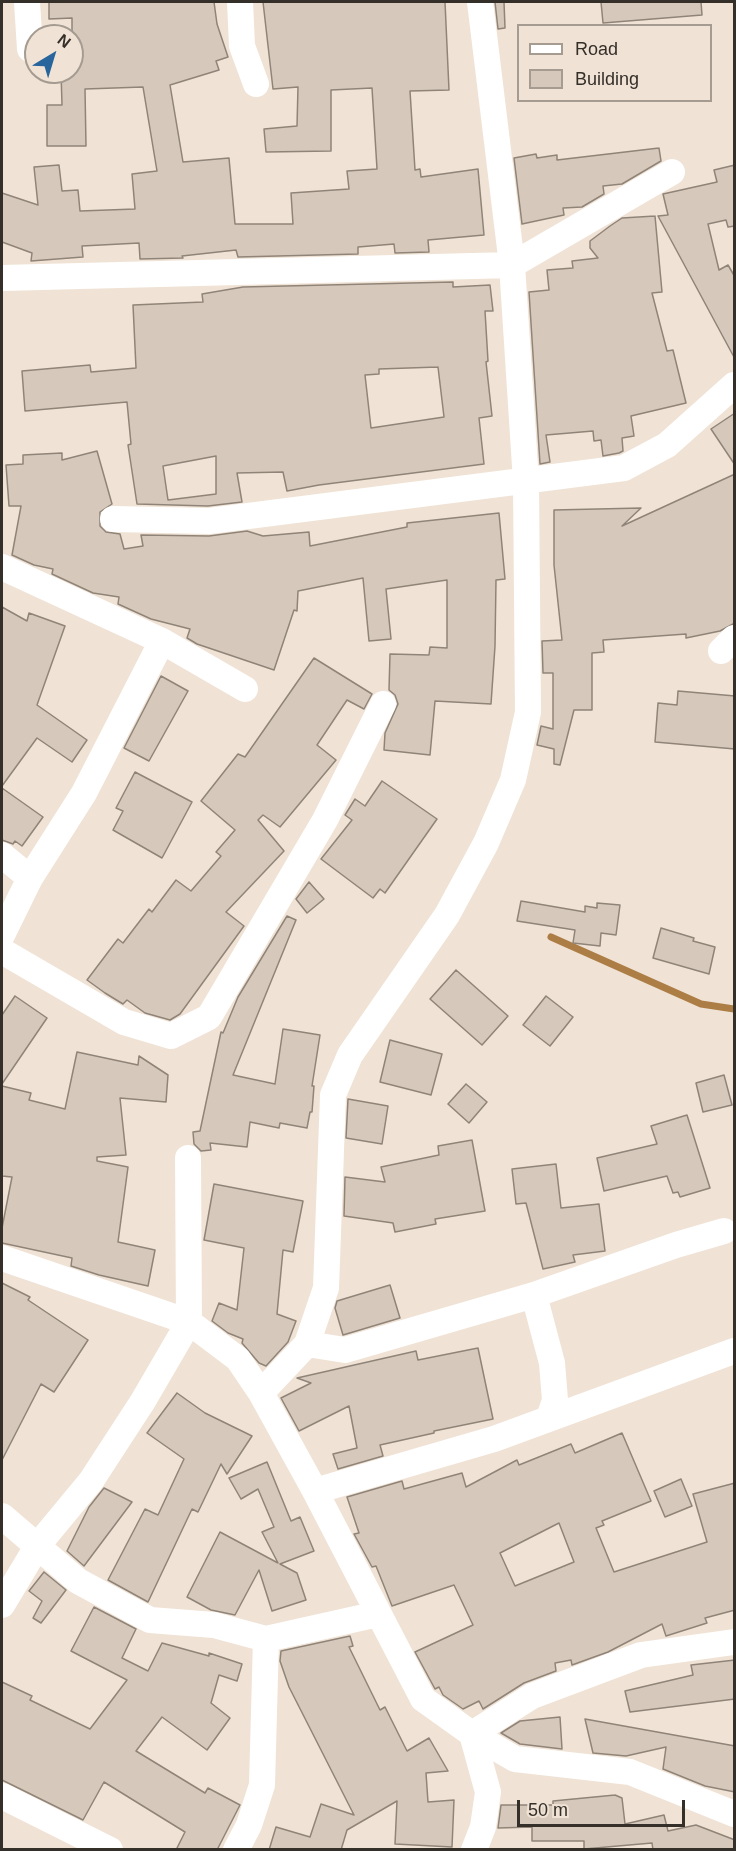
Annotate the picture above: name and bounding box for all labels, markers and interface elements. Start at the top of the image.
north arrow [24,24,84,84]
legend [517,24,712,102]
text: N [54,31,74,51]
text: Road [575,39,618,59]
text: Building [575,69,639,89]
scale bar [520,1788,688,1826]
text: 50 m [528,1800,568,1820]

